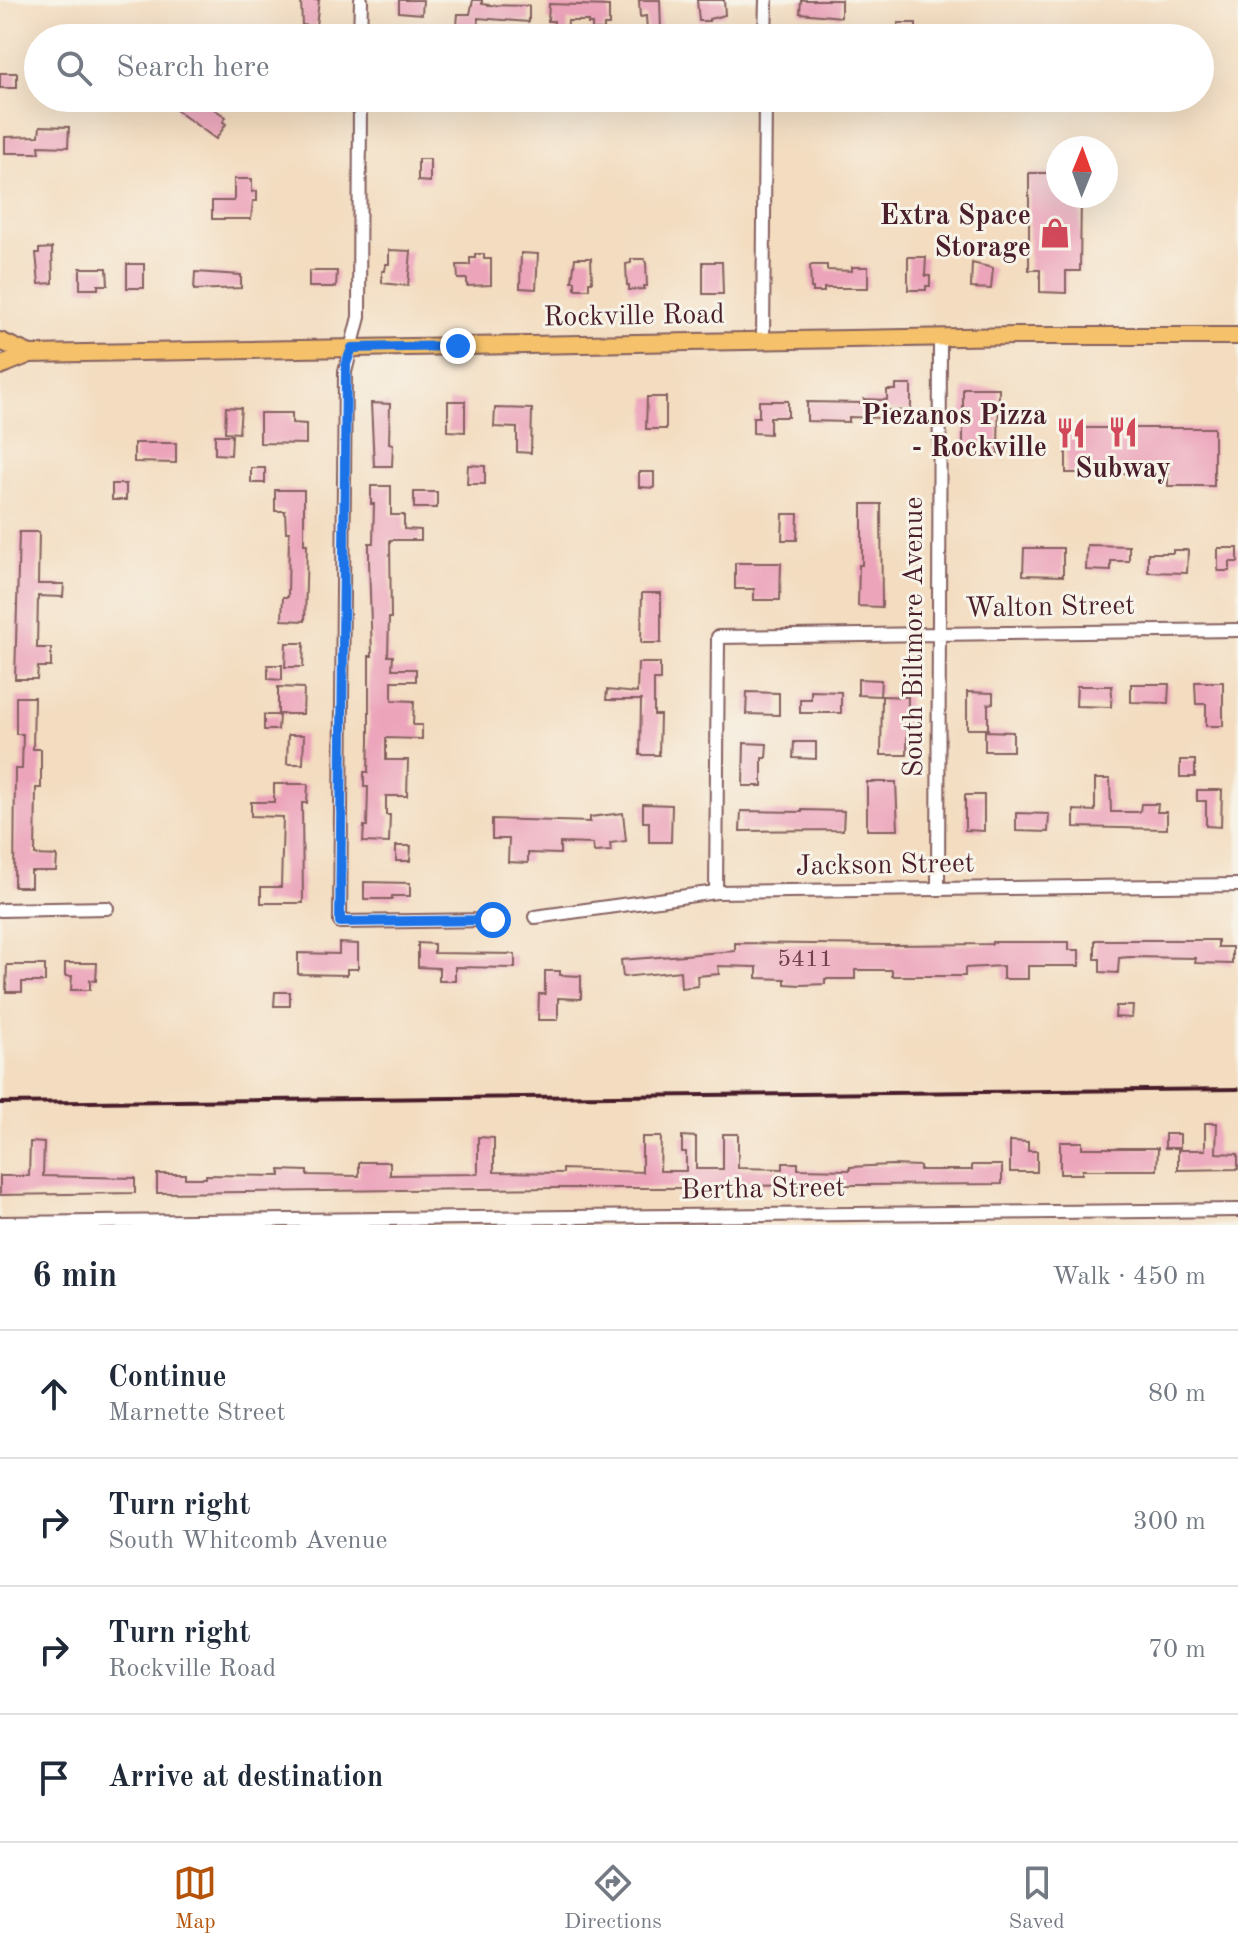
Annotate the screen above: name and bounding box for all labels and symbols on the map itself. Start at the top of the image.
north arrow [1046,136,1118,208]
place label: Extra Space Storage [880,203,1031,263]
shop icon: Extra Space Storage [1038,216,1072,250]
street label: Rockville Road [543,301,725,333]
route end [440,328,476,364]
place label: Piezanos Pizza - Rockville [861,403,1047,463]
restaurant icon: Subway [1106,415,1140,449]
restaurant icon: Piezanos Pizza - Rockville [1054,416,1088,450]
place label: Subway [1075,456,1171,484]
street label: South Biltmore Avenue [901,497,929,777]
street label: Walton Street [965,593,1135,623]
street label: Jackson Street [795,850,975,882]
route start [475,902,511,938]
house number: 5411 [777,948,833,972]
street label: Bertha Street [680,1175,846,1205]

